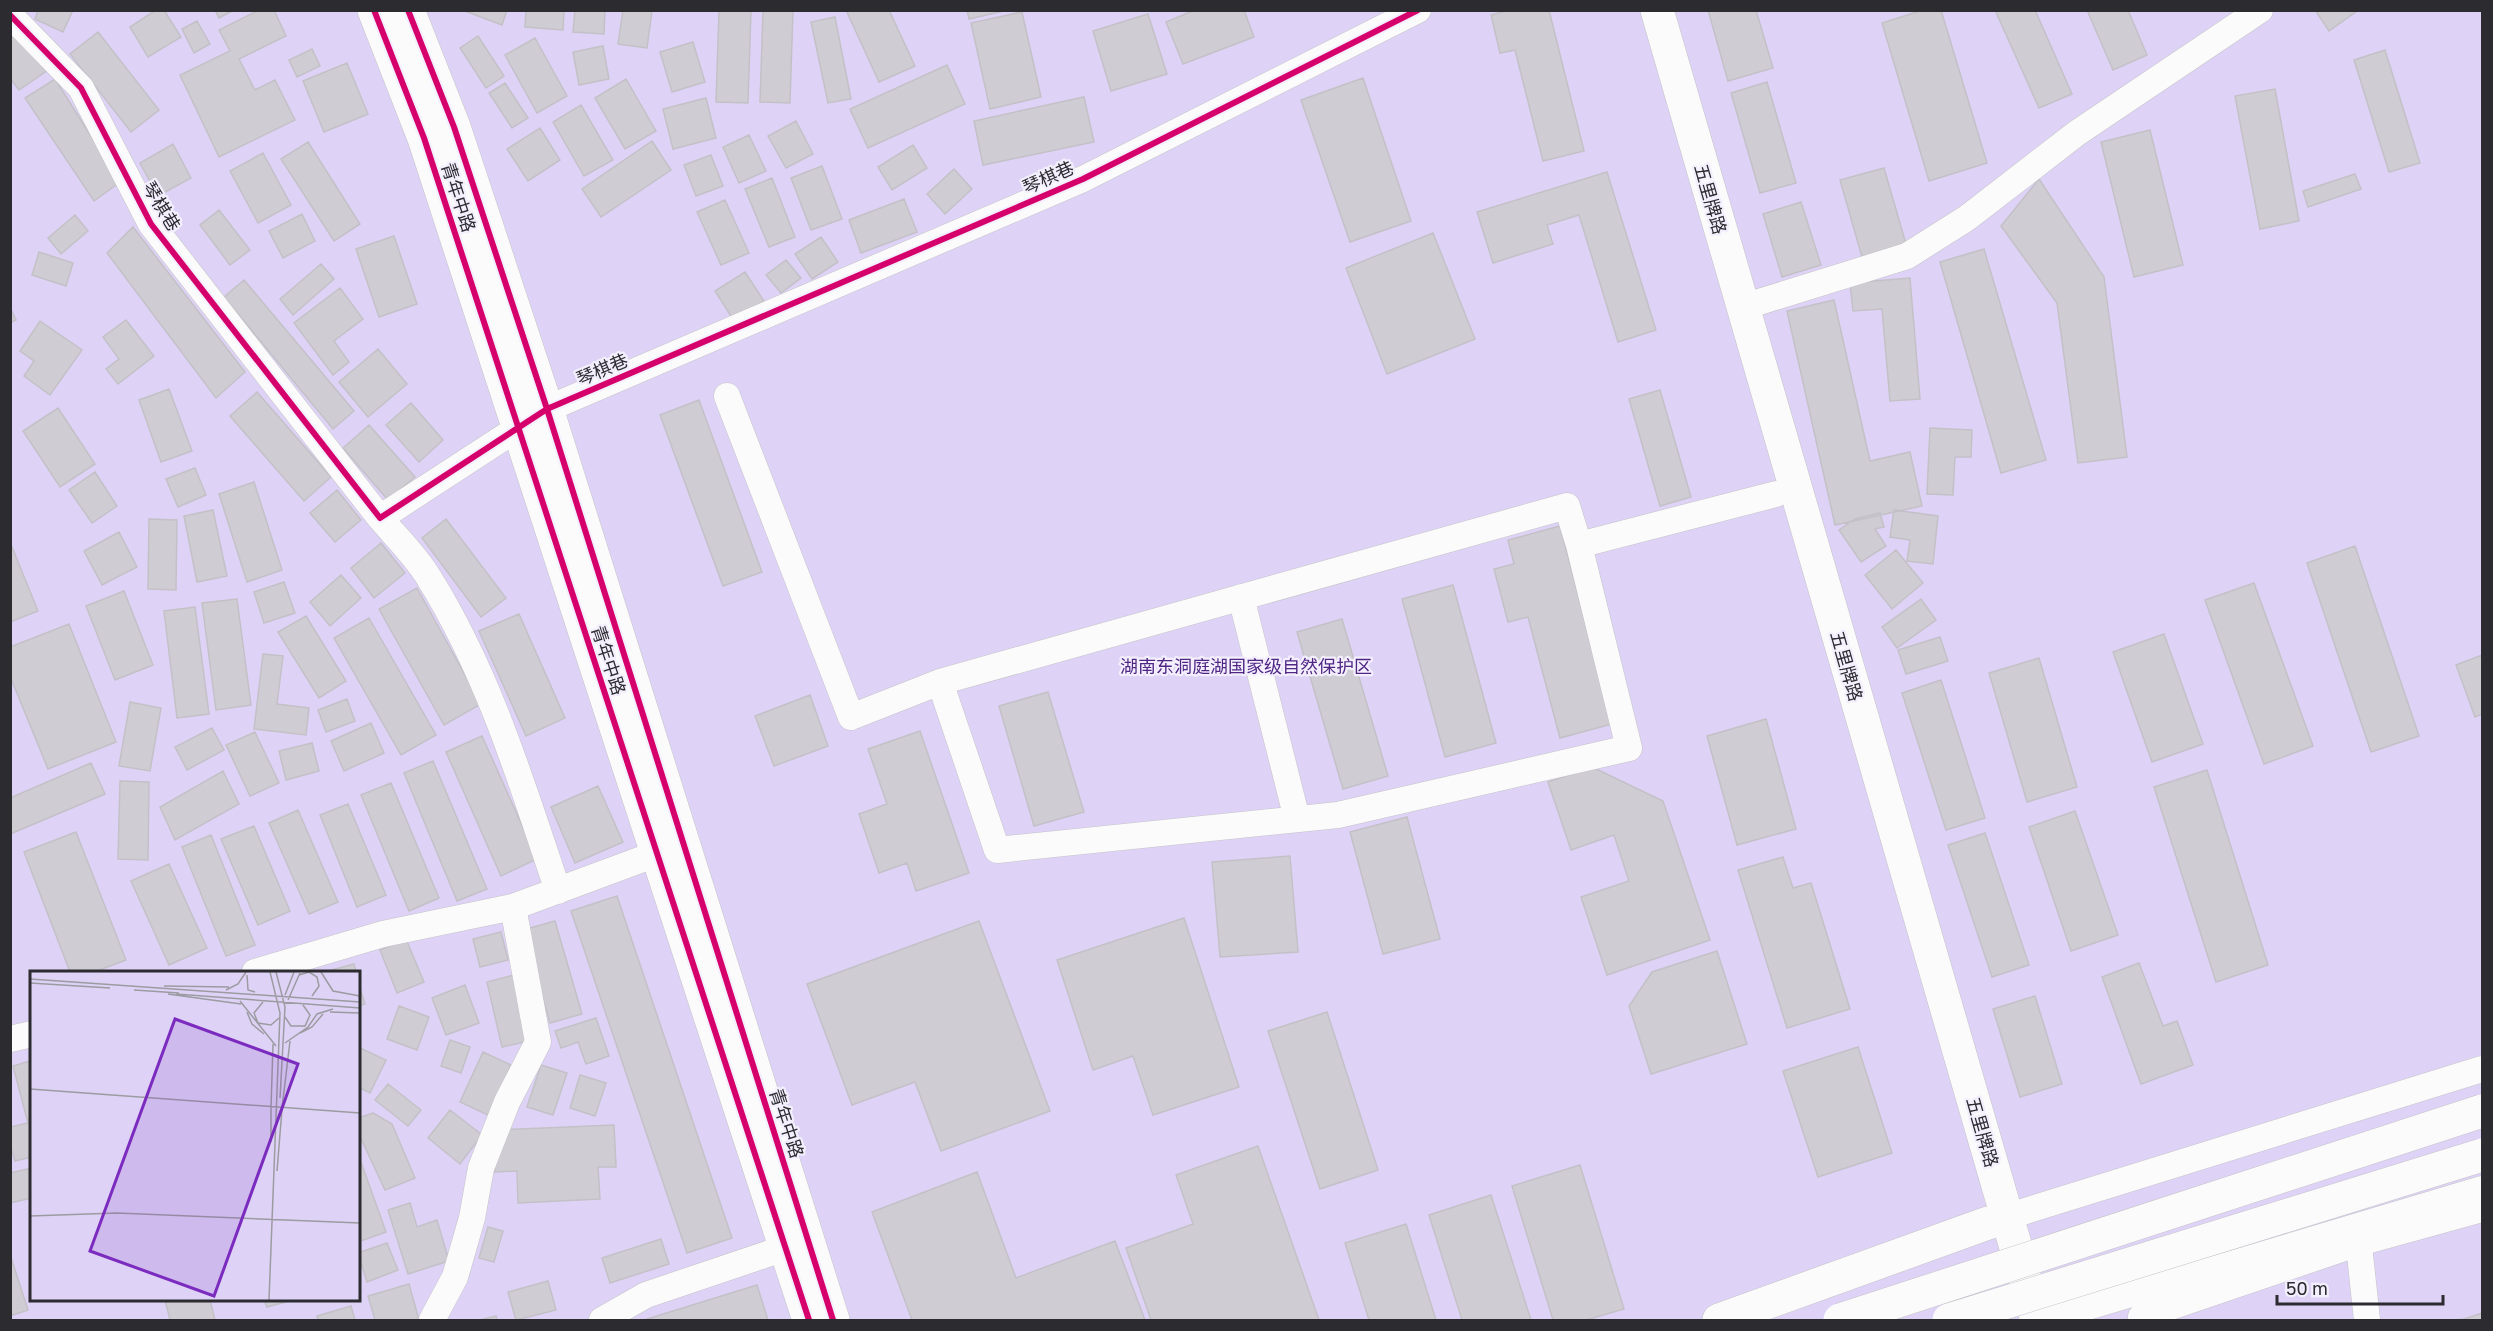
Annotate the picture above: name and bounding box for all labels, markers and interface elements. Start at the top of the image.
street label: 琴棋巷 [1019,156,1077,198]
street label: 青年中路 [437,159,481,235]
street label: 五里牌路 [1691,161,1731,237]
street label: 琴棋巷 [139,177,185,235]
street label: 琴棋巷 [573,348,631,390]
street label: 青年中路 [587,622,631,698]
street label: 五里牌路 [1827,628,1867,704]
park label: 湖南东洞庭湖国家级自然保护区 [1120,655,1372,677]
inset map [30,971,360,1301]
street label: 青年中路 [765,1085,809,1161]
street label: 五里牌路 [1963,1094,2003,1170]
scale bar [2277,1268,2444,1306]
text: 50 m [2286,1277,2328,1299]

